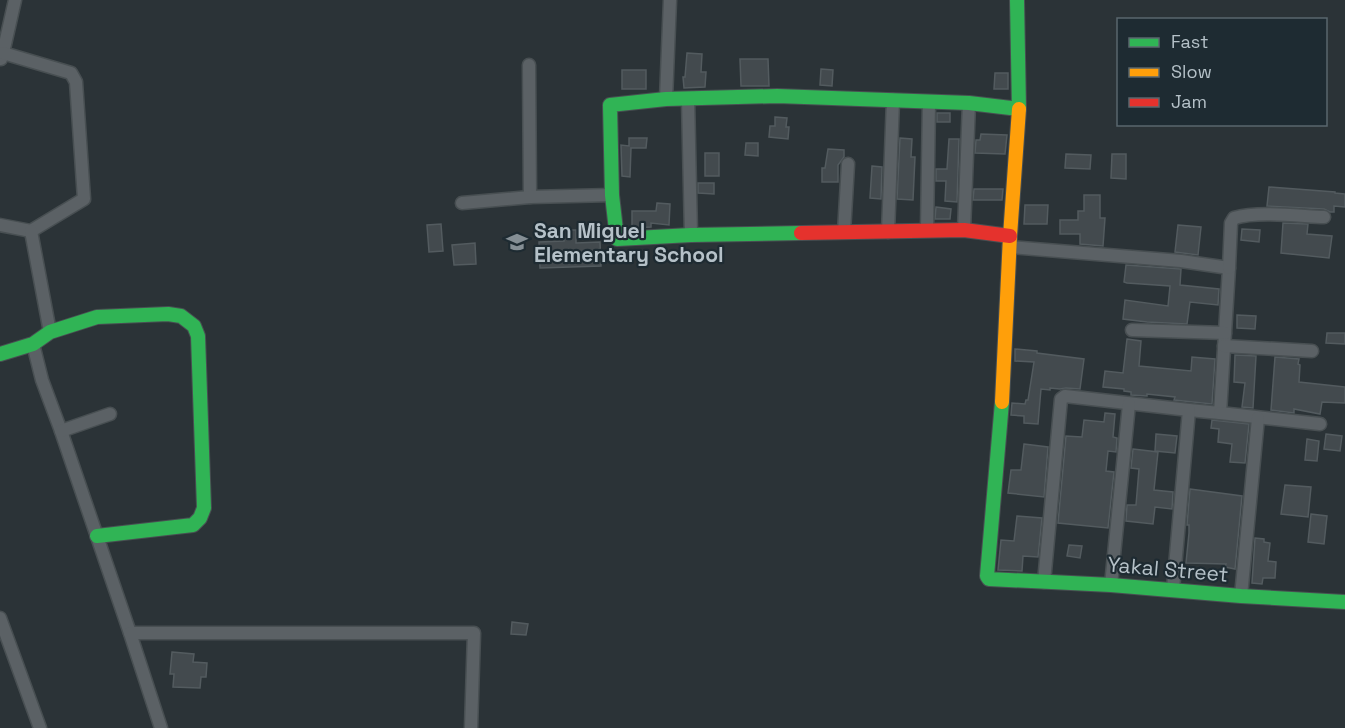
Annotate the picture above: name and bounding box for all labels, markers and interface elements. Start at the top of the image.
legend [1117,18,1327,126]
text: Fast [1171,30,1208,53]
text: Slow [1171,60,1212,83]
text: Jam [1171,90,1207,113]
place label: San Miguel Elementary School [534,217,724,268]
school or university icon: San Miguel Elementary School [505,230,529,254]
street label: Yakal Street [1107,550,1229,588]

